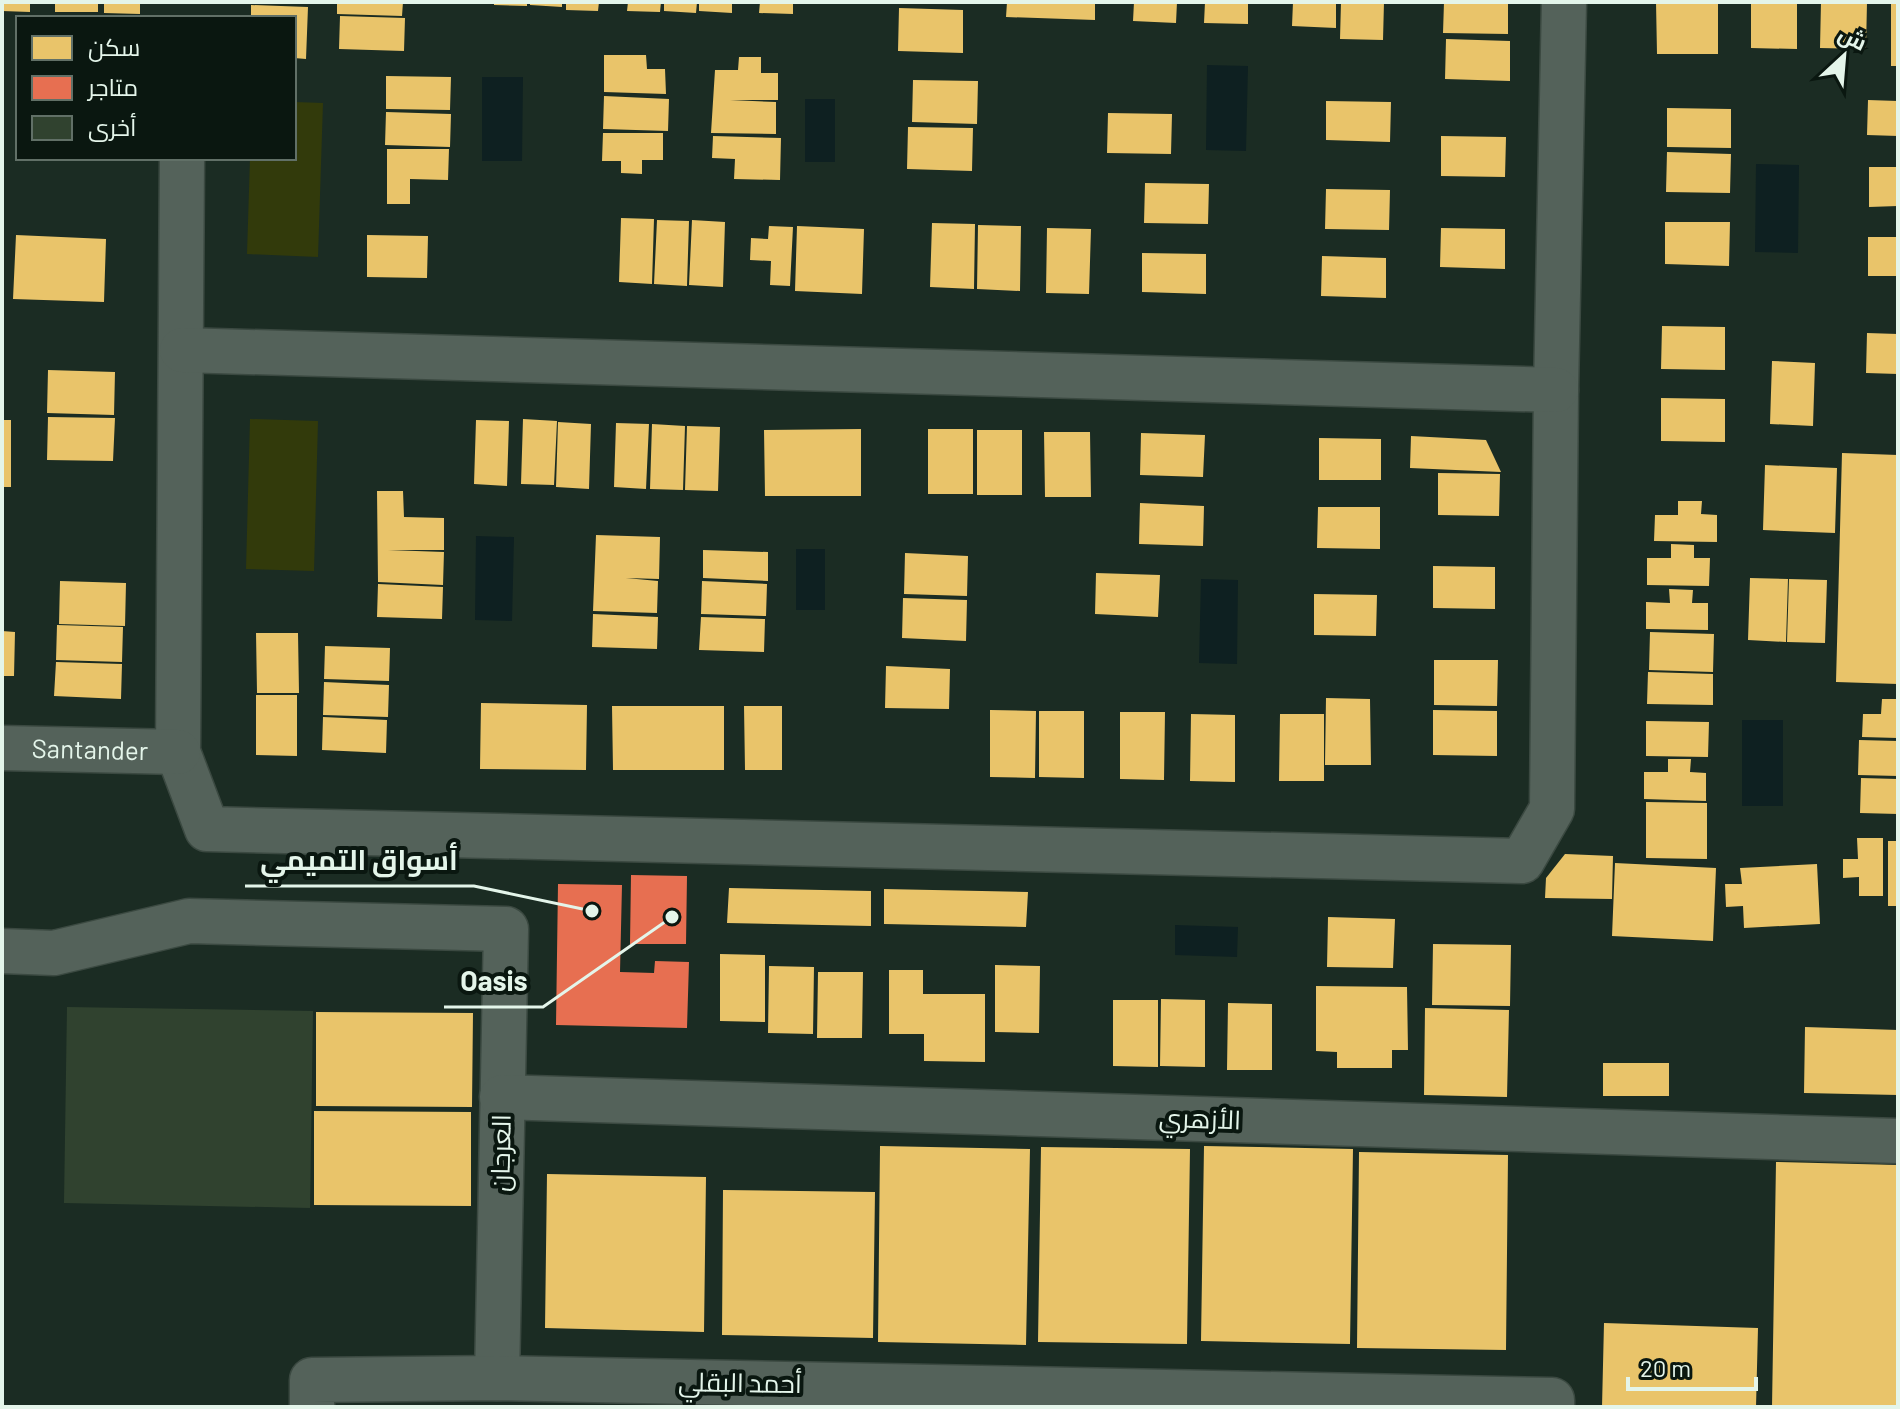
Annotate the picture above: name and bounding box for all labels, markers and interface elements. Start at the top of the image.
legend [16,16,296,160]
north arrow [1804,16,1884,96]
text: ش [1834,19,1872,57]
text: سكن [88,32,140,62]
text: متاجر [86,72,138,101]
text: أخرى [88,112,136,142]
street label: Santander [31,732,149,765]
callout: أسواق التميمي [245,834,474,886]
text: أسواق التميمي [260,842,458,883]
callout: Oasis [444,955,543,1007]
text: Oasis [460,963,528,997]
street label: الأزهري [1158,1101,1242,1140]
street label: العرجان [483,1114,517,1192]
scale bar [1628,1341,1756,1391]
text: 20 m [1640,1353,1691,1382]
street label: أحمد البقلي [678,1365,802,1405]

